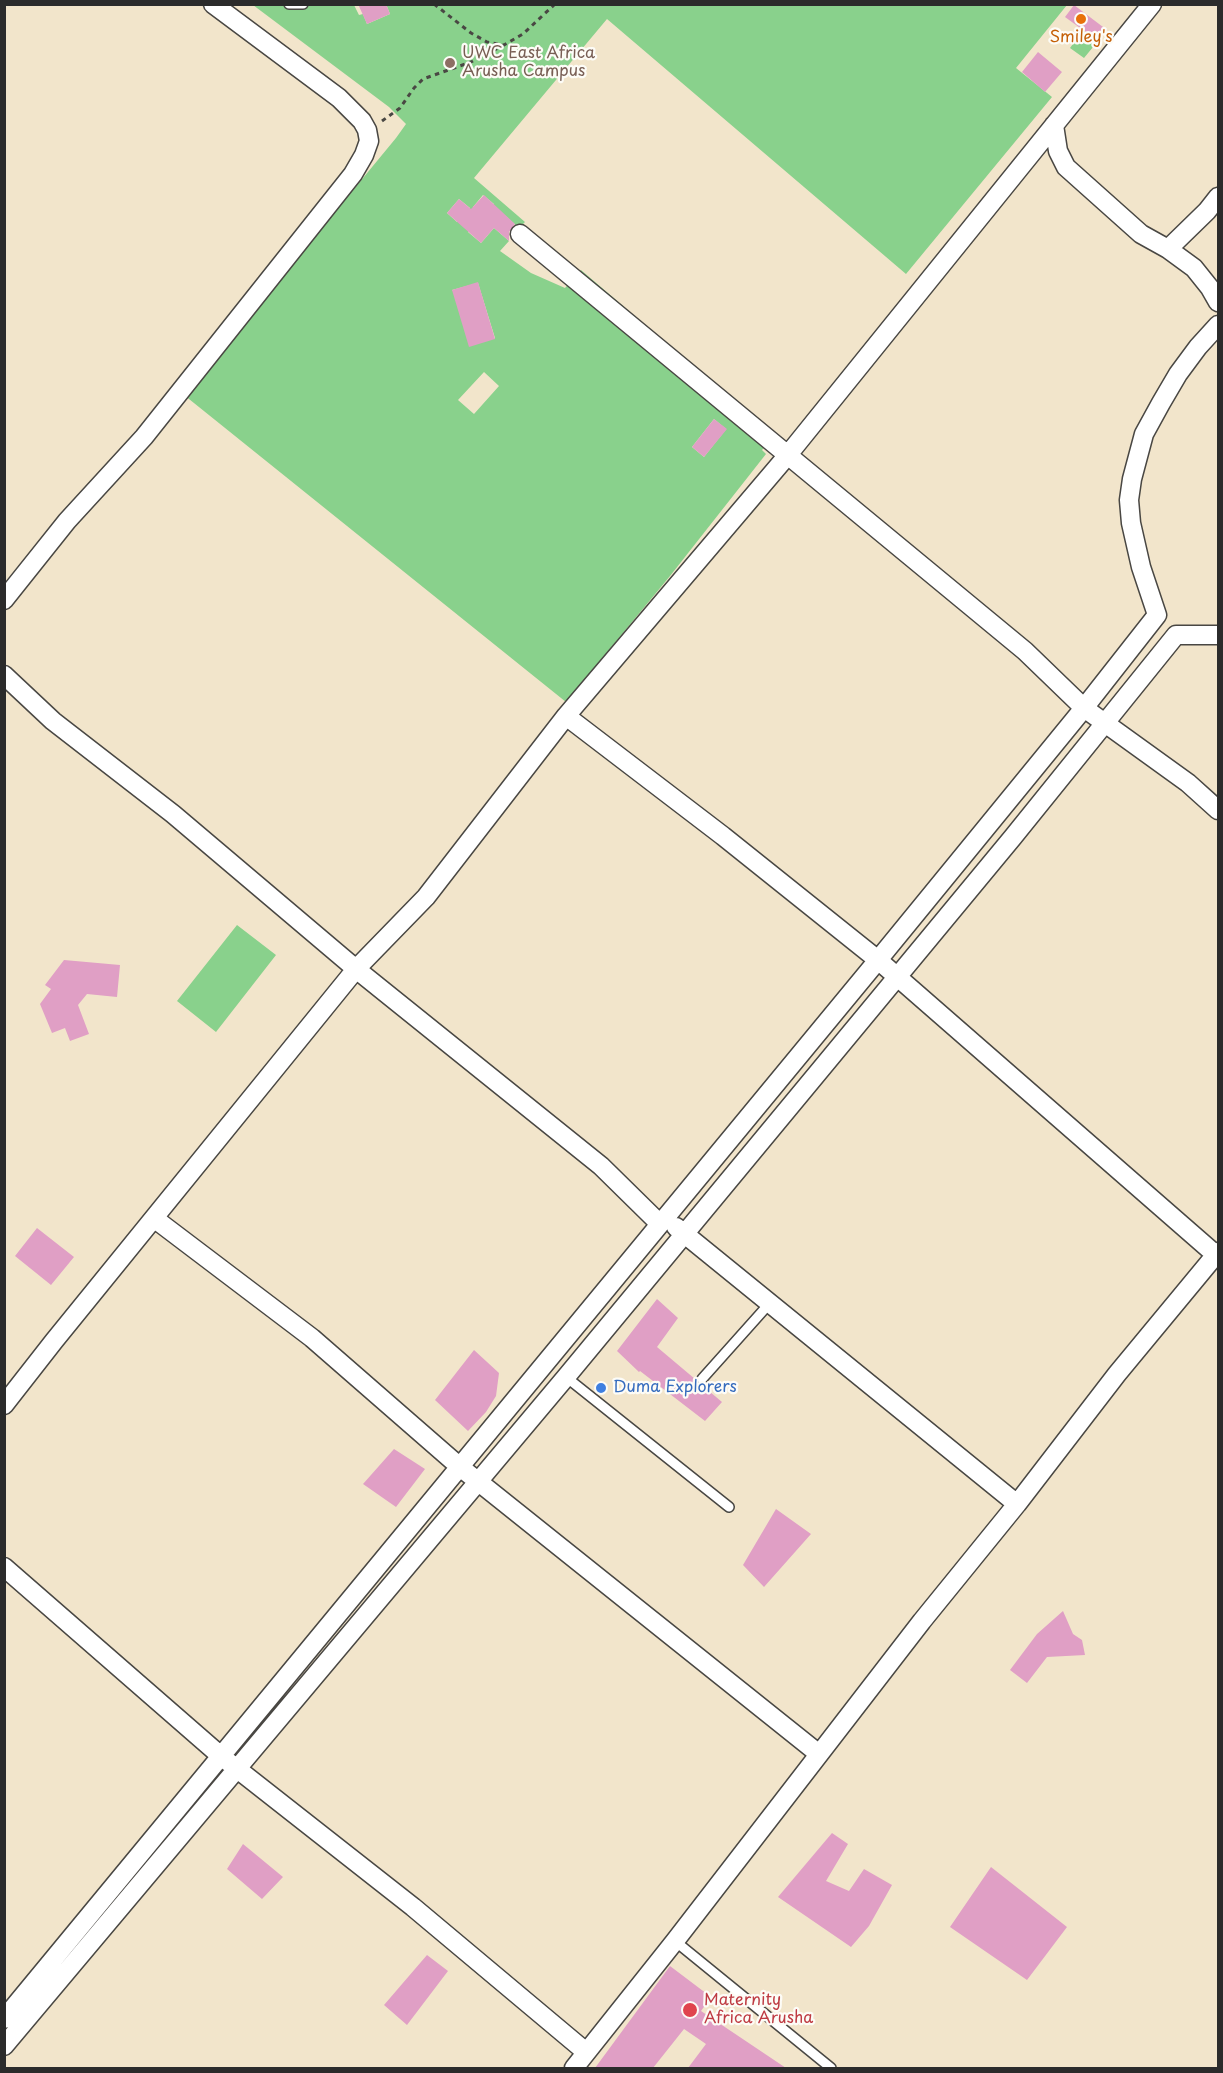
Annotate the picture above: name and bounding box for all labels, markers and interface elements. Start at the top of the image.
marker: Smiley's [1074,12,1088,26]
place label: Smiley's [1050,28,1112,48]
place label: UWC East Africa Arusha Campus [462,44,595,82]
marker: UWC East Africa Arusha Campus [443,56,457,70]
place label: Duma Explorers [613,1378,737,1398]
marker: Duma Explorers [594,1381,608,1395]
place label: Maternity Africa Arusha [704,1991,813,2029]
marker: Maternity Africa Arusha [681,2001,699,2019]

